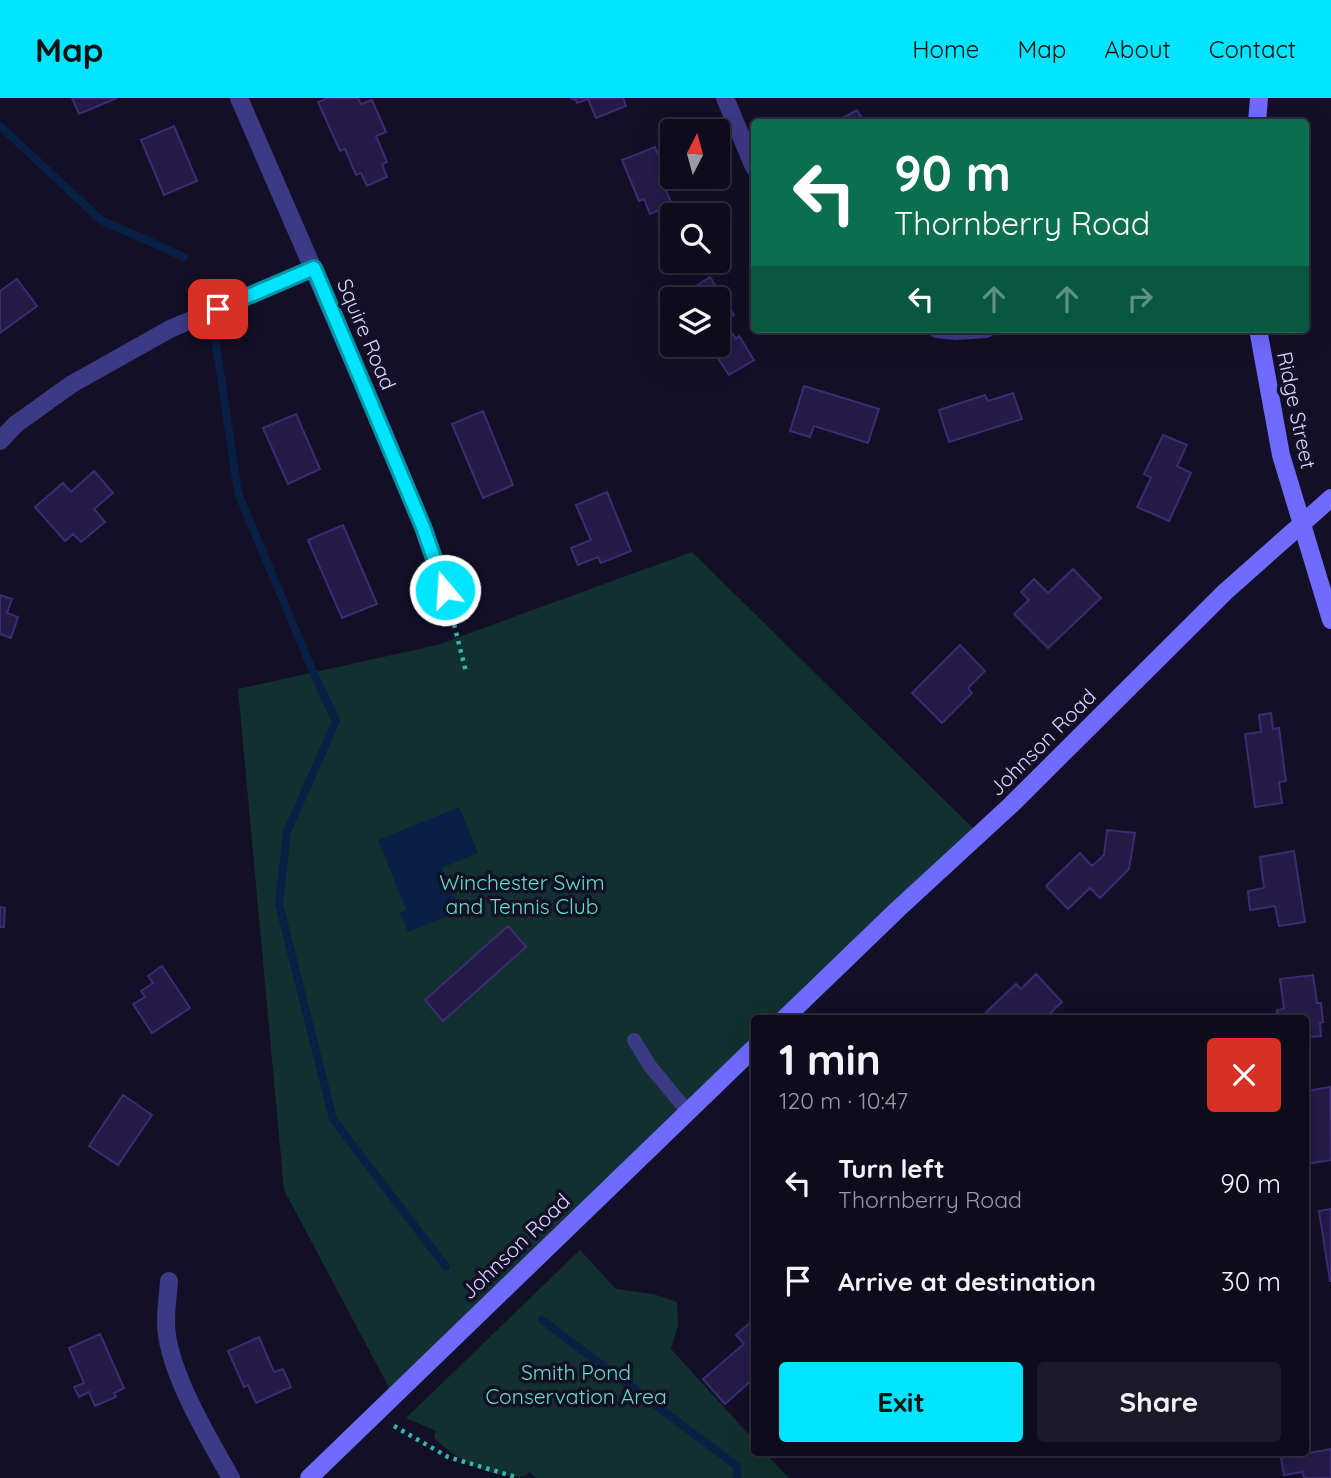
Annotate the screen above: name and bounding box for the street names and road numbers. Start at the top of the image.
street label: Squire Road [332,274,402,394]
street label: Ridge Street [1272,349,1322,471]
street label: Johnson Road [983,683,1101,801]
street label: Johnson Road [455,1188,575,1304]

